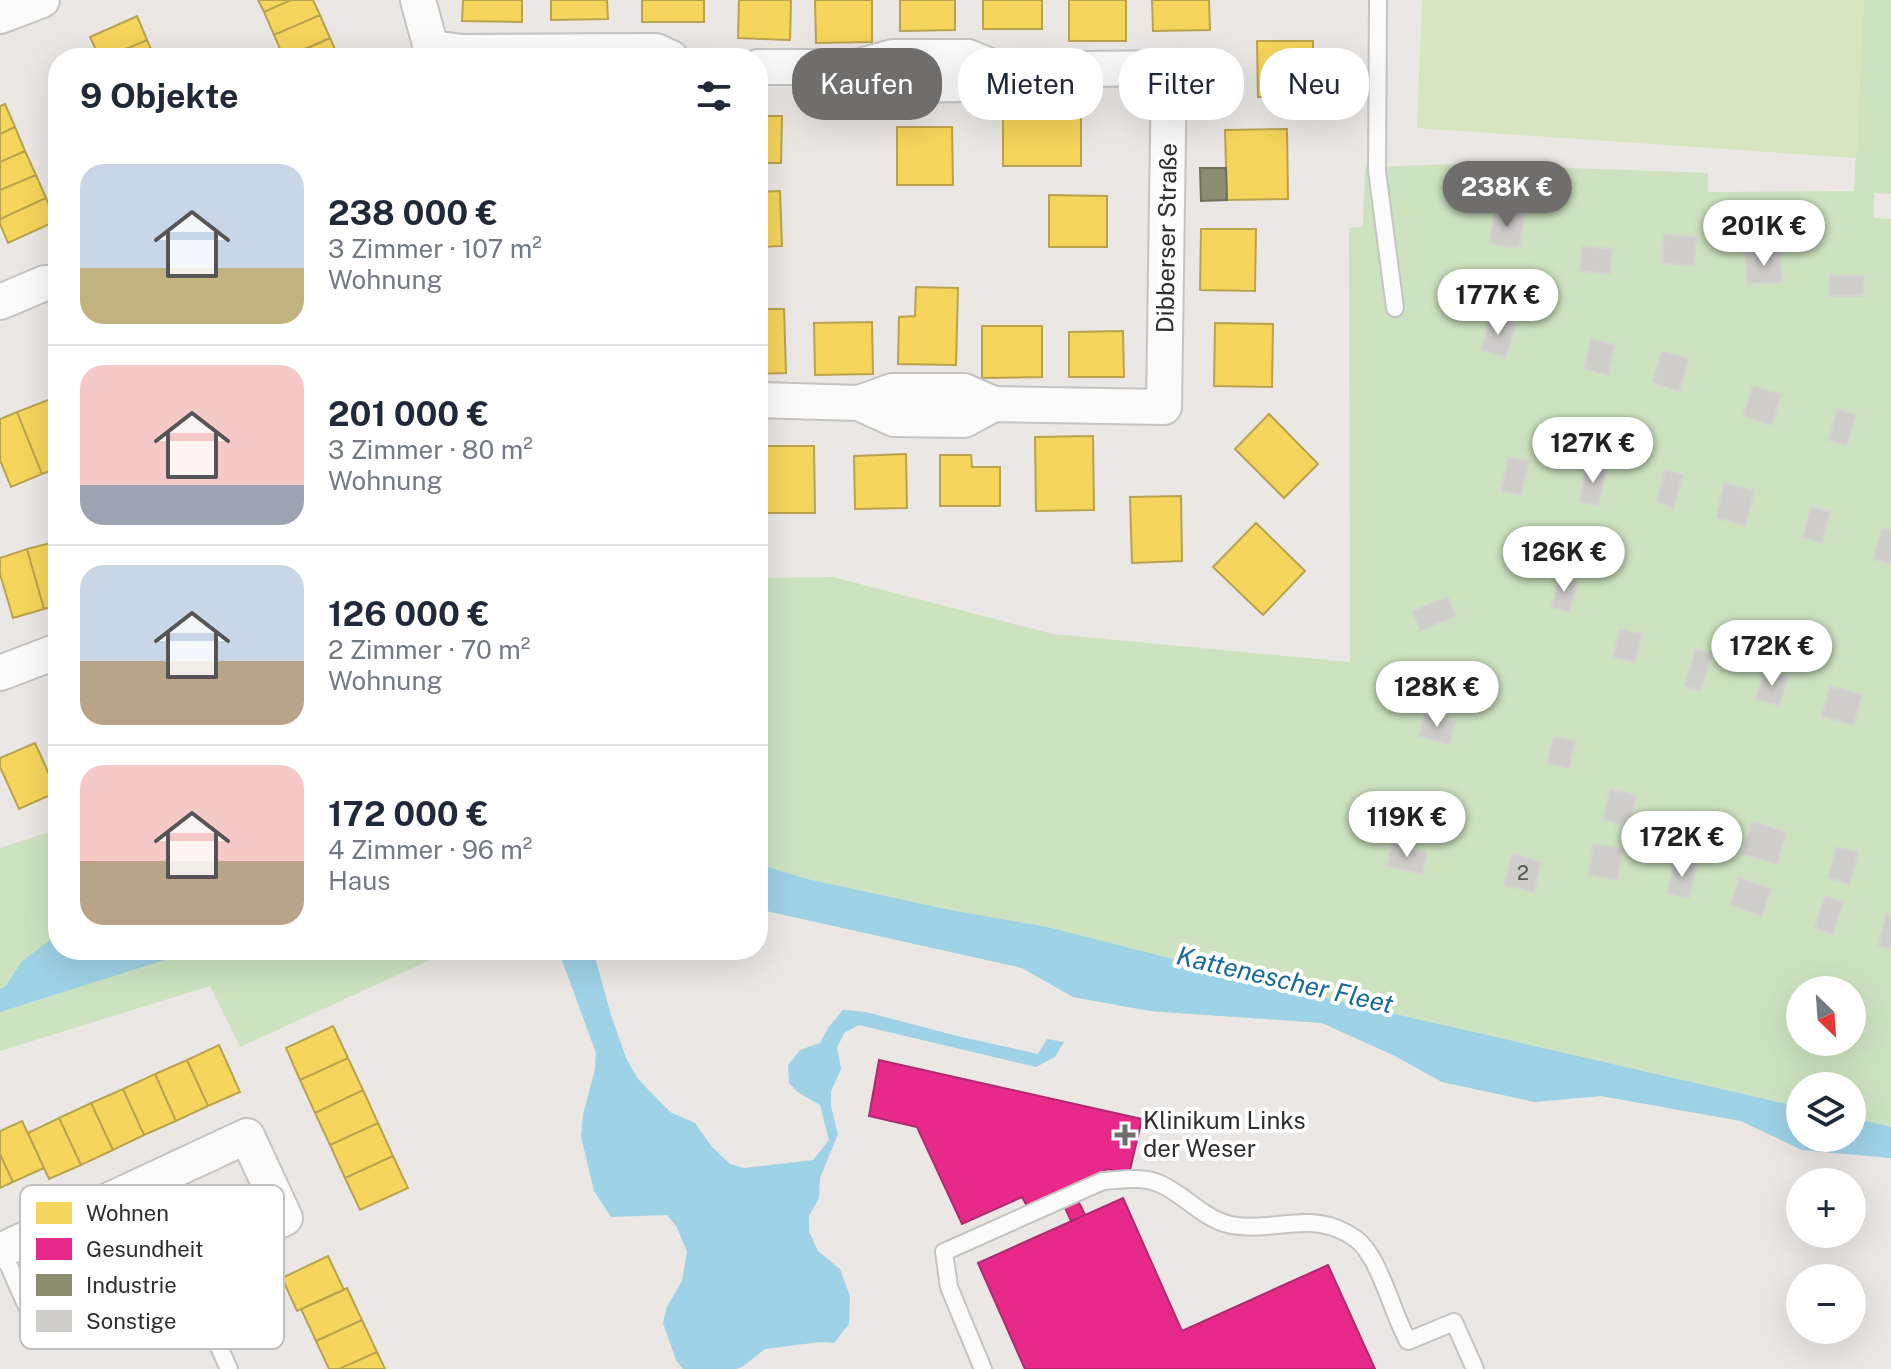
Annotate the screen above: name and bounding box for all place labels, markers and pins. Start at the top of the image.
pin: 238K € [1442,161,1572,229]
pin: 201K € [1699,200,1829,268]
pin: 177K € [1433,269,1563,337]
pin: 127K € [1528,417,1658,485]
pin: 126K € [1499,526,1629,594]
pin: 172K € [1707,620,1837,688]
pin: 128K € [1372,661,1502,729]
pin: 119K € [1342,791,1472,859]
pin: 172K € [1617,811,1747,879]
place label: Klinikum Links der Weser [1143,1106,1306,1162]
marker: Klinikum Links der Weser [1114,1124,1136,1146]

